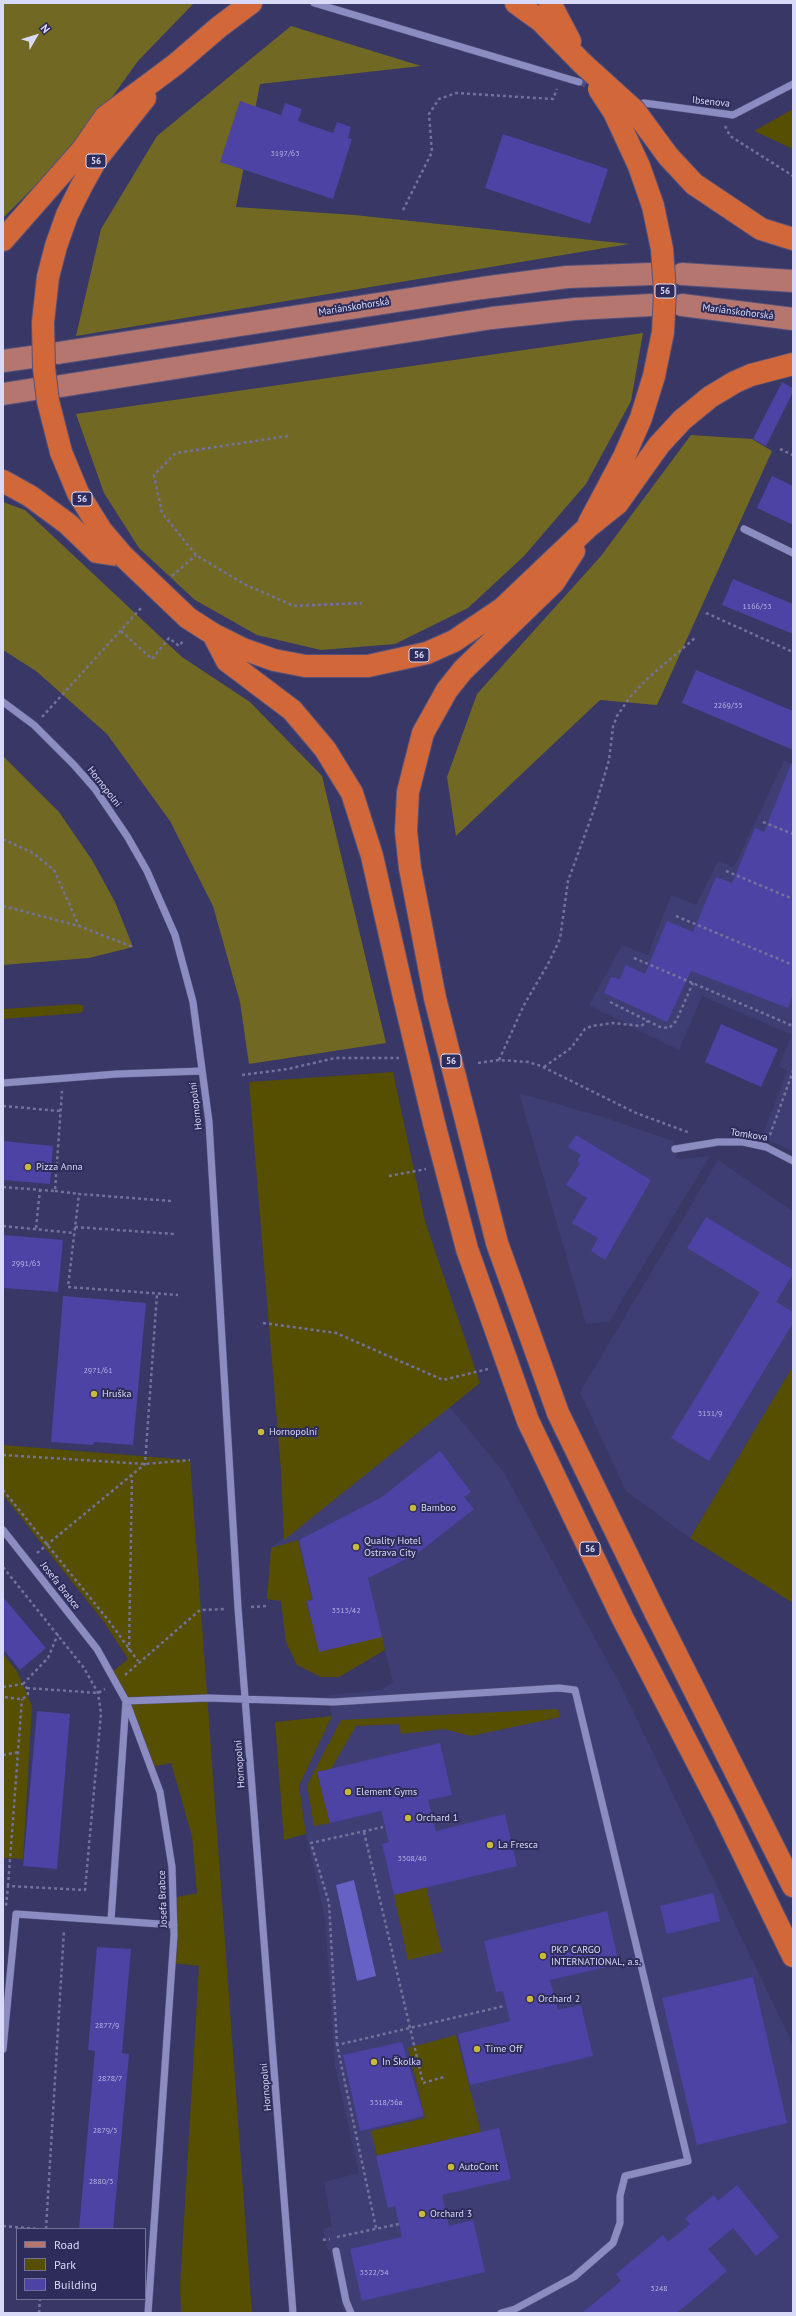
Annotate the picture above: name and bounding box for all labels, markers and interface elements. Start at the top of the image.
north arrow [16,16,56,56]
text: N [38,21,53,36]
street label: Ibsenova [691,94,731,110]
house number: 3197/63 [271,149,299,159]
road number: 56 [86,154,106,168]
road number: 56 [655,284,675,298]
street label: Mariánskohorská [318,295,390,319]
street label: Mariánskohorská [702,302,774,322]
road number: 56 [72,492,92,506]
house number: 1166/33 [743,602,771,612]
road number: 56 [409,648,429,662]
house number: 2269/35 [714,701,742,711]
street label: Hornopolní [84,764,124,810]
road number: 56 [441,1054,461,1068]
street label: Hornopolní [187,1081,205,1131]
street label: Tomkova [730,1126,768,1144]
place label: Pizza Anna [36,1161,83,1173]
marker: Pizza Anna [23,1162,33,1172]
house number: 2991/63 [12,1259,40,1269]
house number: 2971/61 [84,1366,112,1376]
place label: Hruška [102,1388,131,1400]
marker: Hruška [89,1389,99,1399]
house number: 3151/9 [698,1409,722,1419]
place label: Hornopolní [269,1426,317,1438]
marker: Hornopolní [256,1427,266,1437]
place label: Bamboo [421,1502,456,1514]
marker: Bamboo [408,1503,418,1513]
place label: Quality Hotel Ostrava City [364,1535,421,1558]
marker: Quality Hotel Ostrava City [351,1542,361,1552]
road number: 56 [580,1542,600,1556]
street label: Josefa Brabce [38,1560,82,1612]
house number: 3313/42 [332,1606,360,1616]
street label: Hornopolní [232,1740,248,1788]
place label: Element Gyms [356,1786,417,1798]
marker: Element Gyms [343,1787,353,1797]
place label: Orchard 1 [416,1812,458,1824]
marker: Orchard 1 [403,1813,413,1823]
place label: La Fresca [498,1839,538,1851]
marker: La Fresca [485,1840,495,1850]
house number: 3308/40 [398,1854,426,1864]
street label: Josefa Brabce [156,1870,170,1928]
place label: PKP CARGO INTERNATIONAL, a.s. [551,1944,641,1968]
marker: PKP CARGO INTERNATIONAL, a.s. [538,1951,548,1961]
place label: Orchard 2 [538,1993,580,2005]
marker: Orchard 2 [525,1994,535,2004]
house number: 2877/9 [95,2021,119,2031]
place label: Time Off [485,2043,522,2055]
marker: Time Off [472,2044,482,2054]
place label: In Školka [382,2056,421,2068]
marker: In Školka [369,2057,379,2067]
street label: Hornopolní [258,2062,274,2112]
house number: 2878/7 [98,2074,122,2084]
house number: 3318/36a [370,2098,402,2108]
house number: 2879/5 [93,2126,117,2136]
place label: AutoCont [459,2161,498,2173]
marker: AutoCont [446,2162,456,2172]
house number: 2880/3 [89,2177,113,2187]
place label: Orchard 3 [430,2208,472,2220]
marker: Orchard 3 [417,2209,427,2219]
legend [16,2228,146,2300]
text: Road [54,2237,79,2252]
text: Park [54,2257,76,2272]
house number: 3322/34 [360,2268,388,2278]
text: Building [54,2277,97,2292]
house number: 3248 [650,2284,668,2294]

